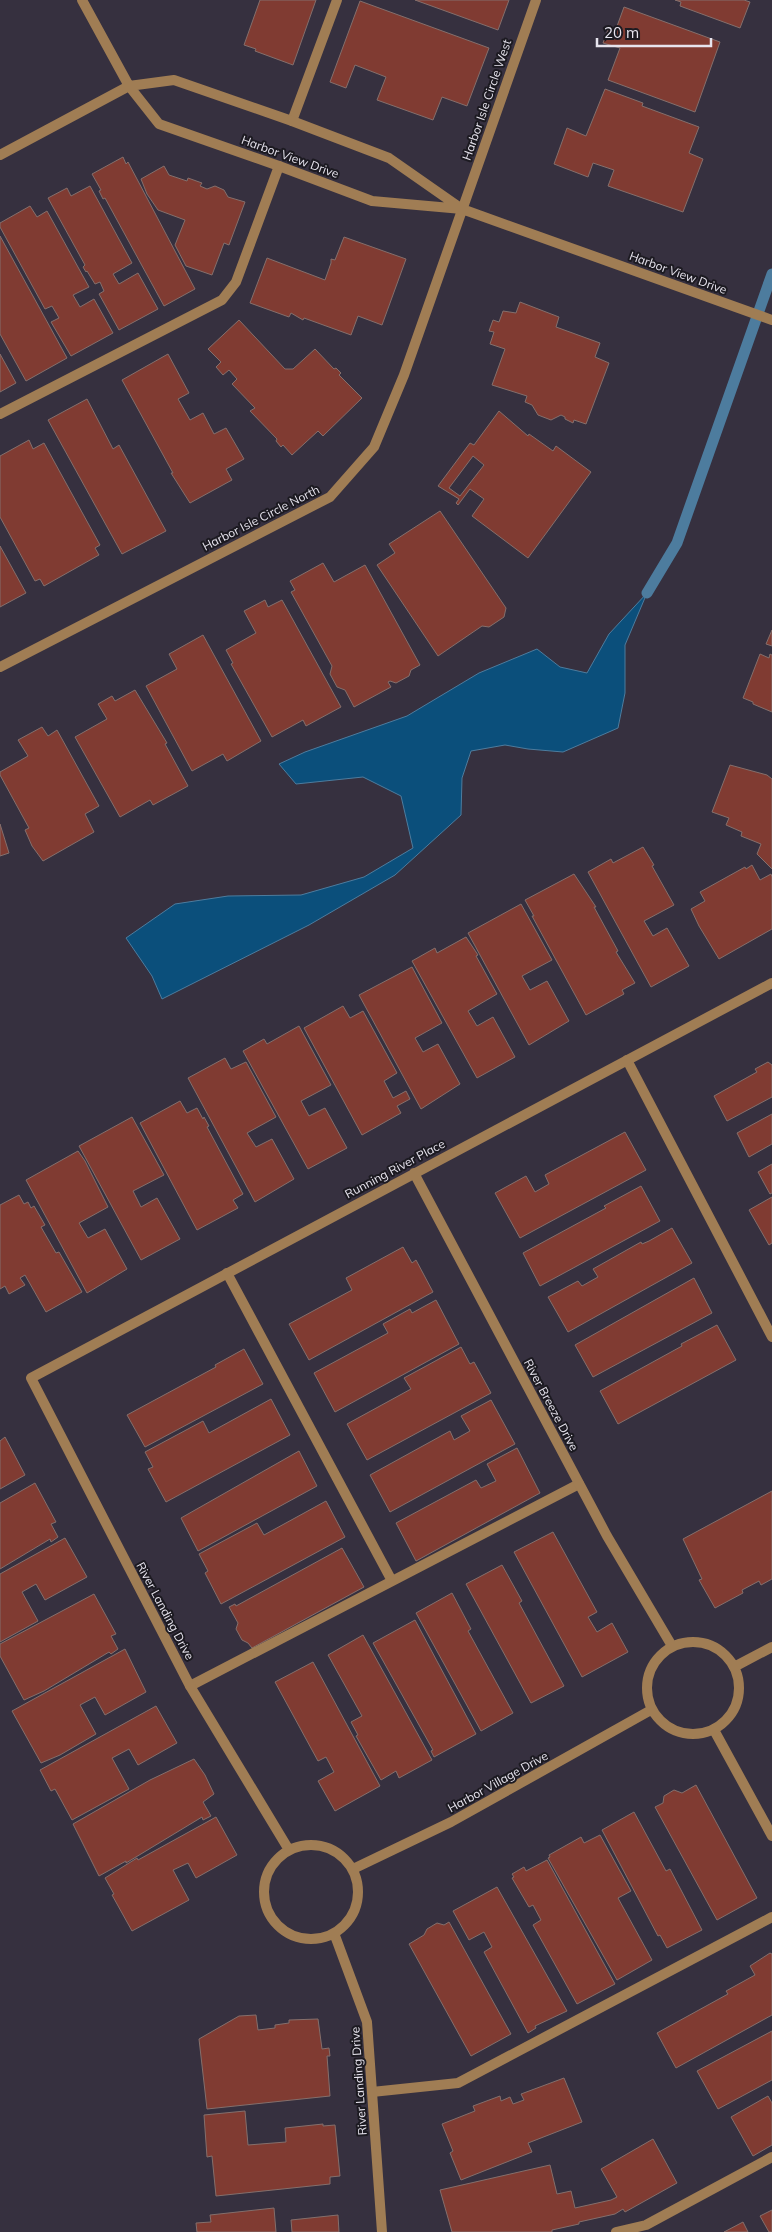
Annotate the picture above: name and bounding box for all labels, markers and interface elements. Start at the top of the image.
scale bar [597,15,711,47]
text: 20 m [604,23,639,42]
street label: Harbor Isle Circle West [459,37,514,162]
street label: Harbor View Drive [239,132,341,181]
street label: Harbor View Drive [627,248,729,297]
street label: Harbor Isle Circle North [200,482,322,554]
street label: Running River Place [342,1136,447,1201]
street label: River Breeze Drive [521,1356,582,1453]
street label: River Landing Drive [133,1559,198,1662]
street label: Harbor Village Drive [445,1748,551,1815]
street label: River Landing Drive [347,2026,370,2136]

